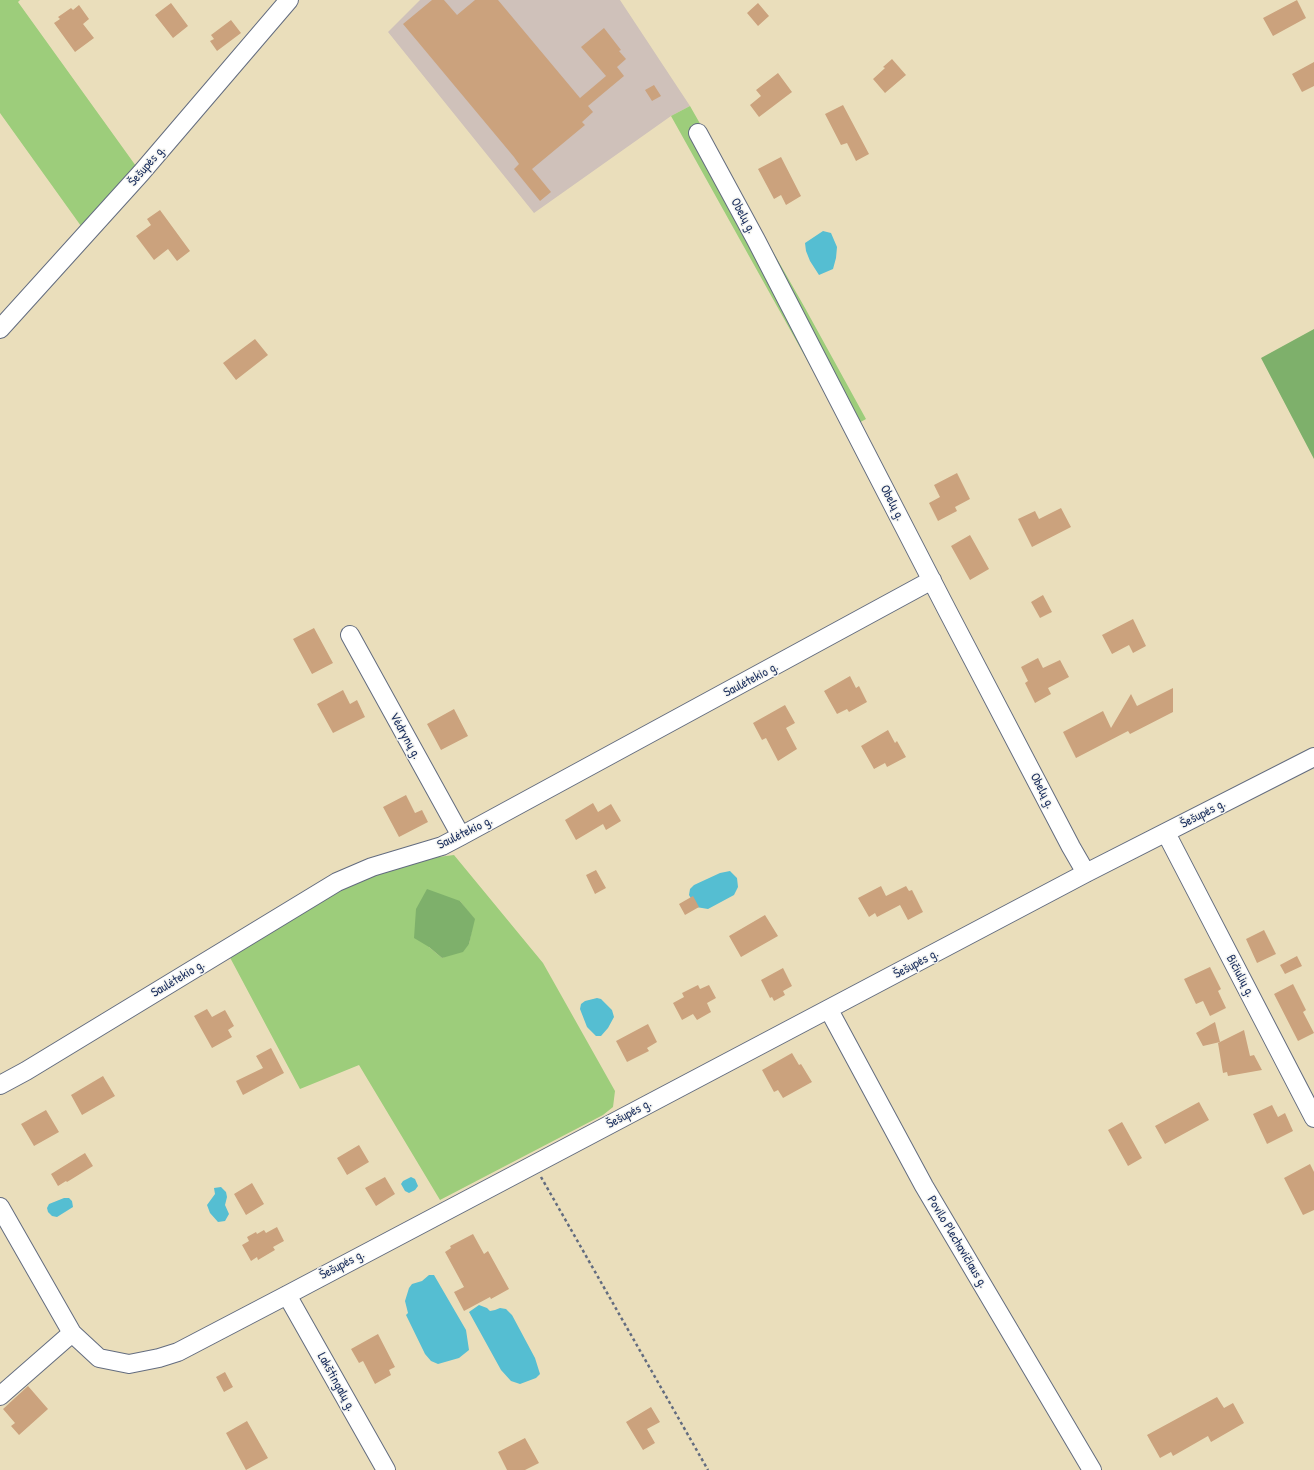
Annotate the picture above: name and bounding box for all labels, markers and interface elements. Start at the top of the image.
street label: Šešupės g. [125,143,169,189]
street label: Obelų g. [727,196,759,236]
street label: Obelų g. [876,483,908,523]
street label: Saulėtekio g. [721,659,781,701]
street label: Vėdrynų g. [386,710,424,762]
street label: Obelų g. [1026,771,1058,811]
street label: Šešupės g. [1178,796,1228,832]
street label: Saulėtekio g. [435,813,495,853]
street label: Šešupės g. [891,946,941,982]
street label: Bičiulių g. [1222,952,1258,1000]
street label: Saulėtekio g. [148,957,208,1001]
street label: Šešupės g. [604,1096,654,1132]
street label: Povilo Plechavičiaus g. [923,1193,991,1291]
street label: Šešupės g. [317,1247,367,1283]
street label: Lakštingalų g. [313,1350,359,1414]

